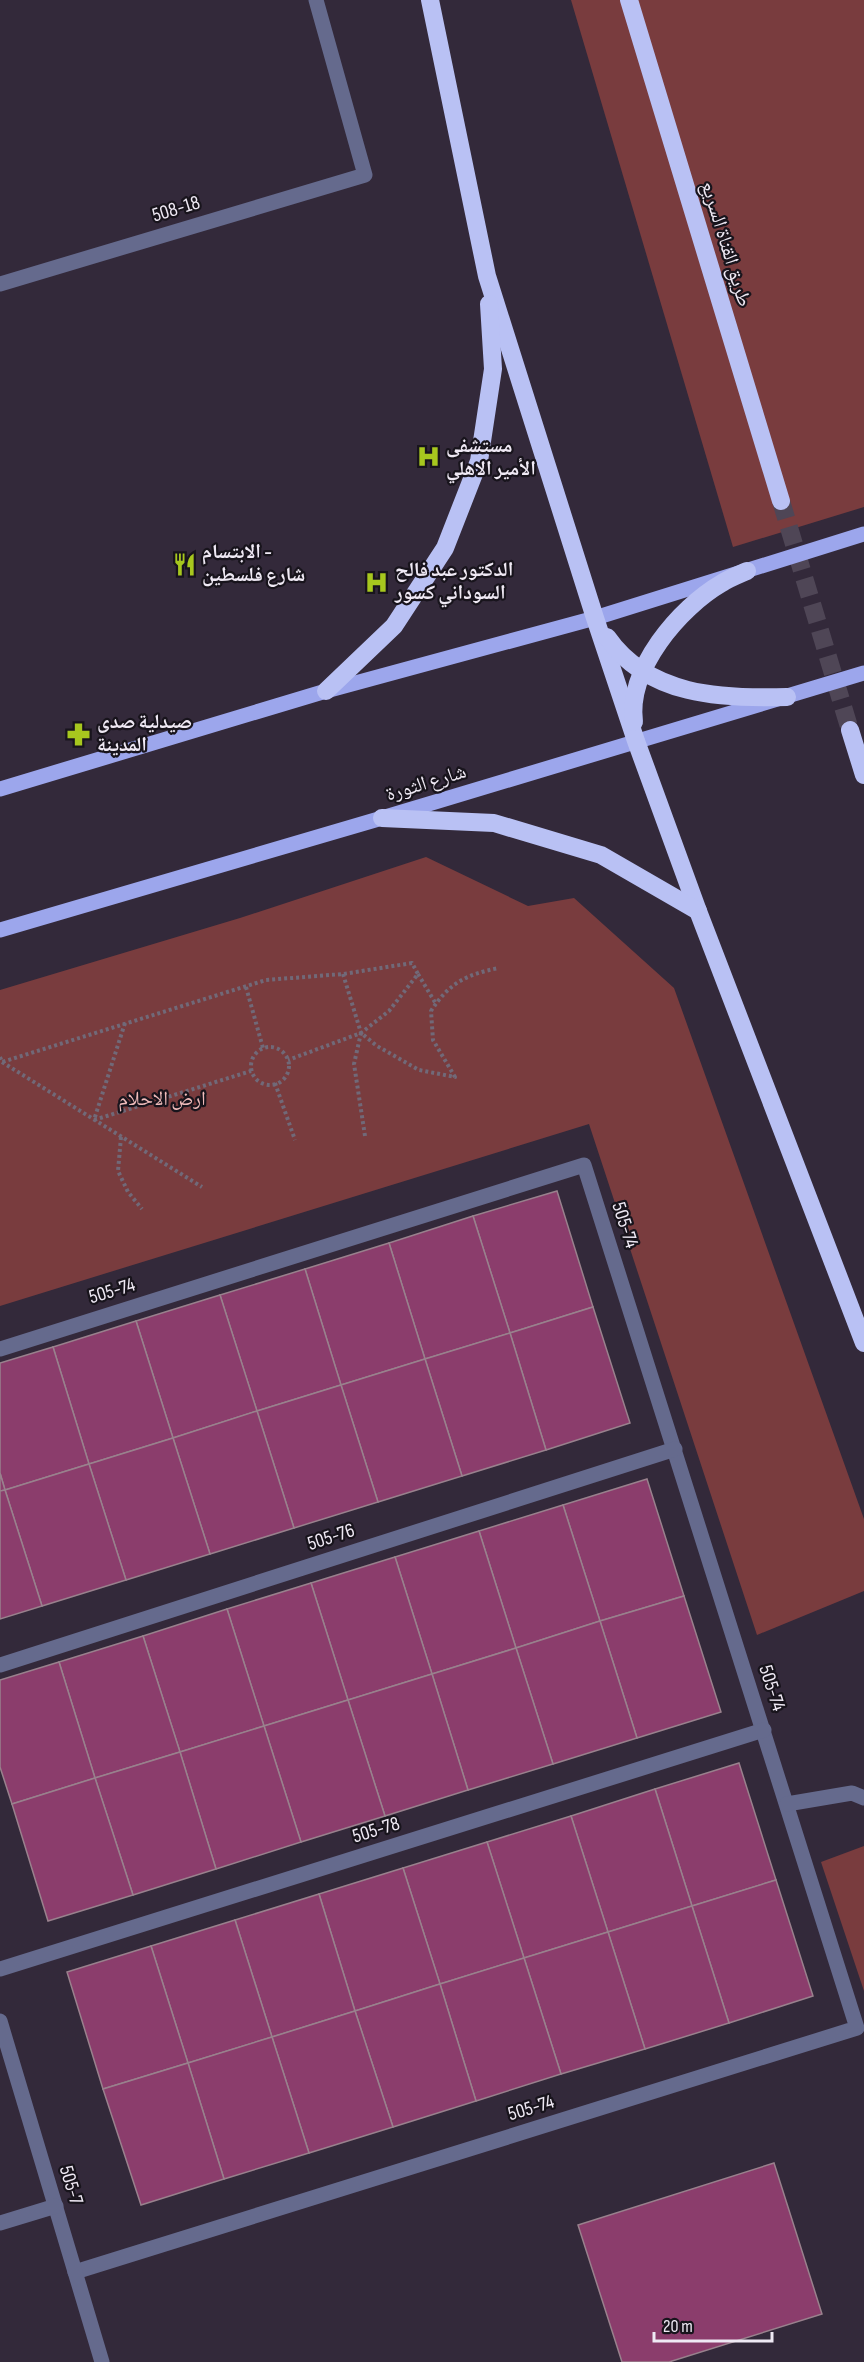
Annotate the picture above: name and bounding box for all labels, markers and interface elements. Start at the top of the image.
street label: طريق القناة السريع [696,178,756,310]
street label: 508-18 [149,190,203,228]
place label: مستشفى الأمير الاهلي [446,434,536,484]
hospital icon: مستشفى الأمير الاهلي [415,444,441,470]
place label: الابتسام - شارع فلسطين [202,540,305,587]
restaurant icon: الابتسام - شارع فلسطين [171,551,197,577]
place label: الدكتور عبد فالح السوداني كسور [394,558,513,608]
hospital icon: الدكتور عبد فالح السوداني كسور [364,569,390,595]
place label: صيدلية صدى المدينة [97,710,192,757]
pharmacy icon: صيدلية صدى المدينة [66,721,92,747]
street label: شارع الثورة [383,759,469,807]
park label: ارض الاحلام [118,1087,206,1112]
street label: 505-74 [606,1199,644,1251]
street label: 505-74 [86,1273,138,1309]
street label: 505-76 [304,1518,358,1556]
street label: 505-74 [753,1662,791,1714]
street label: 505-78 [349,1811,403,1849]
street label: 505-74 [505,2090,557,2126]
street label: 505-7 [54,2163,88,2207]
scale bar [654,2305,772,2343]
text: 20 m [663,2316,693,2337]

